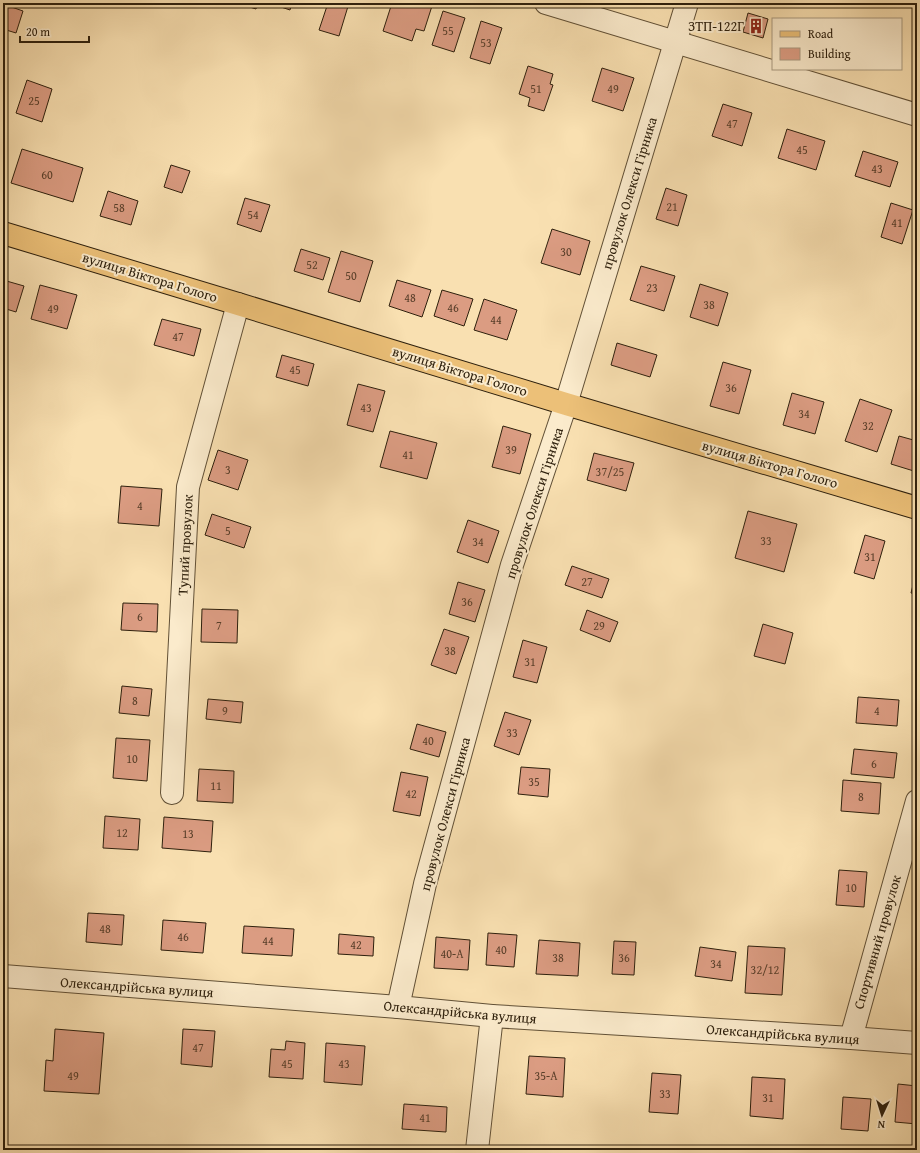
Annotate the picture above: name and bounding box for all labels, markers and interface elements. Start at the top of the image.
place label: ЗТП-122Г [688,16,744,36]
building icon: ЗТП-122Г [747,17,765,35]
scale bar [20,18,89,44]
legend [772,18,902,70]
house number: 55 [442,22,454,39]
text: 20 m [26,23,50,40]
text: Road [808,25,834,42]
house number: 53 [480,34,492,51]
text: Building [808,45,851,62]
house number: 51 [530,80,542,97]
house number: 49 [607,80,619,97]
house number: 25 [28,92,40,109]
street label: провулок Олекси Гірника [596,114,662,272]
house number: 47 [726,115,738,132]
house number: 45 [796,141,808,158]
house number: 43 [871,160,883,177]
house number: 60 [41,166,53,183]
house number: 21 [666,198,678,215]
house number: 58 [113,199,125,216]
house number: 54 [247,206,259,223]
house number: 41 [891,214,903,231]
house number: 30 [560,243,572,260]
street label: вулиця Віктора Голого [80,247,220,307]
house number: 52 [306,256,318,273]
house number: 50 [345,267,357,284]
house number: 23 [646,279,658,296]
house number: 48 [404,289,416,306]
house number: 38 [703,296,715,313]
house number: 46 [447,299,459,316]
house number: 49 [47,300,59,317]
house number: 44 [490,311,502,328]
house number: 47 [172,328,184,345]
street label: вулиця Віктора Голого [390,341,530,401]
house number: 45 [289,361,301,378]
house number: 36 [725,379,737,396]
house number: 43 [360,399,372,416]
house number: 34 [798,405,810,422]
house number: 32 [862,417,874,434]
street label: провулок Олекси Гірника [500,424,568,581]
street label: вулиця Віктора Голого [700,435,840,493]
house number: 39 [505,441,517,458]
house number: 41 [402,446,414,463]
house number: 3 [225,461,231,478]
house number: 37/25 [596,463,625,480]
street label: Тупий провулок [172,493,198,596]
house number: 4 [137,497,143,514]
house number: 5 [225,522,231,539]
house number: 33 [760,532,772,549]
house number: 34 [472,533,484,550]
house number: 31 [864,548,876,565]
house number: 27 [581,573,593,590]
house number: 36 [461,593,473,610]
house number: 6 [137,608,143,625]
house number: 7 [216,617,222,634]
house number: 29 [593,617,605,634]
house number: 38 [444,642,456,659]
house number: 31 [524,653,536,670]
house number: 8 [132,692,138,709]
house number: 9 [222,702,228,719]
house number: 4 [874,702,880,719]
house number: 33 [506,724,518,741]
house number: 40 [422,732,434,749]
street label: провулок Олекси Гірника [415,735,475,893]
house number: 10 [126,750,138,767]
house number: 6 [871,755,877,772]
house number: 35 [528,773,540,790]
house number: 11 [210,777,222,794]
house number: 42 [405,785,417,802]
house number: 8 [858,788,864,805]
house number: 12 [116,824,128,841]
house number: 13 [182,825,194,842]
street label: Спортивний провулок [848,872,906,1011]
house number: 10 [845,879,857,896]
house number: 48 [99,920,111,937]
house number: 46 [177,928,189,945]
house number: 44 [262,932,274,949]
house number: 42 [350,936,362,953]
house number: 40 [495,941,507,958]
house number: 40-А [441,945,464,962]
house number: 38 [552,949,564,966]
house number: 36 [618,949,630,966]
house number: 34 [710,955,722,972]
house number: 32/12 [751,961,780,978]
street label: Олександрійська вулиця [60,972,214,1002]
street label: Олександрійська вулиця [383,995,537,1029]
street label: Олександрійська вулиця [706,1019,860,1049]
house number: 47 [192,1039,204,1056]
house number: 45 [281,1055,293,1072]
house number: 43 [338,1055,350,1072]
house number: 49 [67,1067,79,1084]
house number: 35-А [535,1067,558,1084]
house number: 33 [659,1085,671,1102]
house number: 31 [762,1089,774,1106]
north arrow [862,1095,902,1135]
house number: 41 [419,1109,431,1126]
text: N [876,1117,886,1133]

